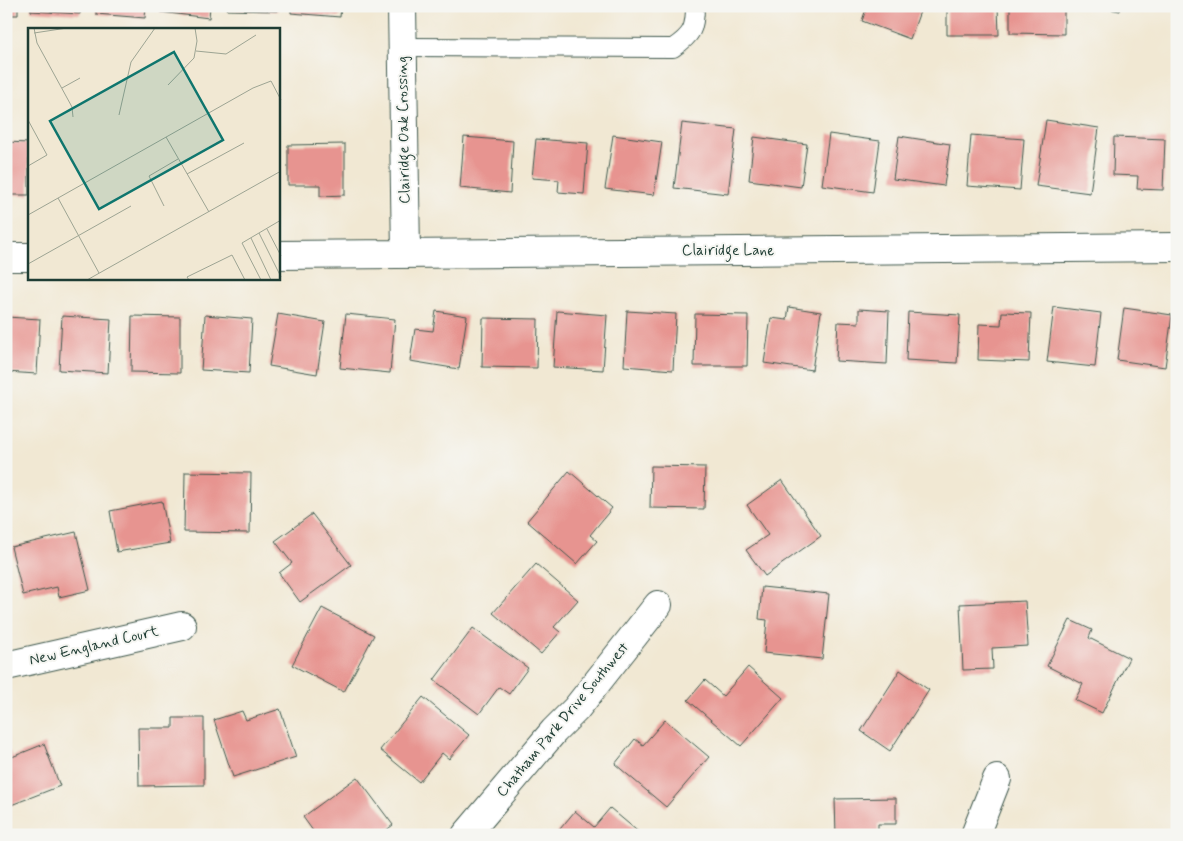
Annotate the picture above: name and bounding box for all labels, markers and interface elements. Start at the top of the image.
inset map [28,28,280,280]
street label: Clairidge Oak Crossing [393,56,416,204]
street label: Clairidge Lane [682,241,774,262]
street label: New England Court [27,621,161,671]
street label: Chatham Park Drive Southwest [492,638,634,802]

